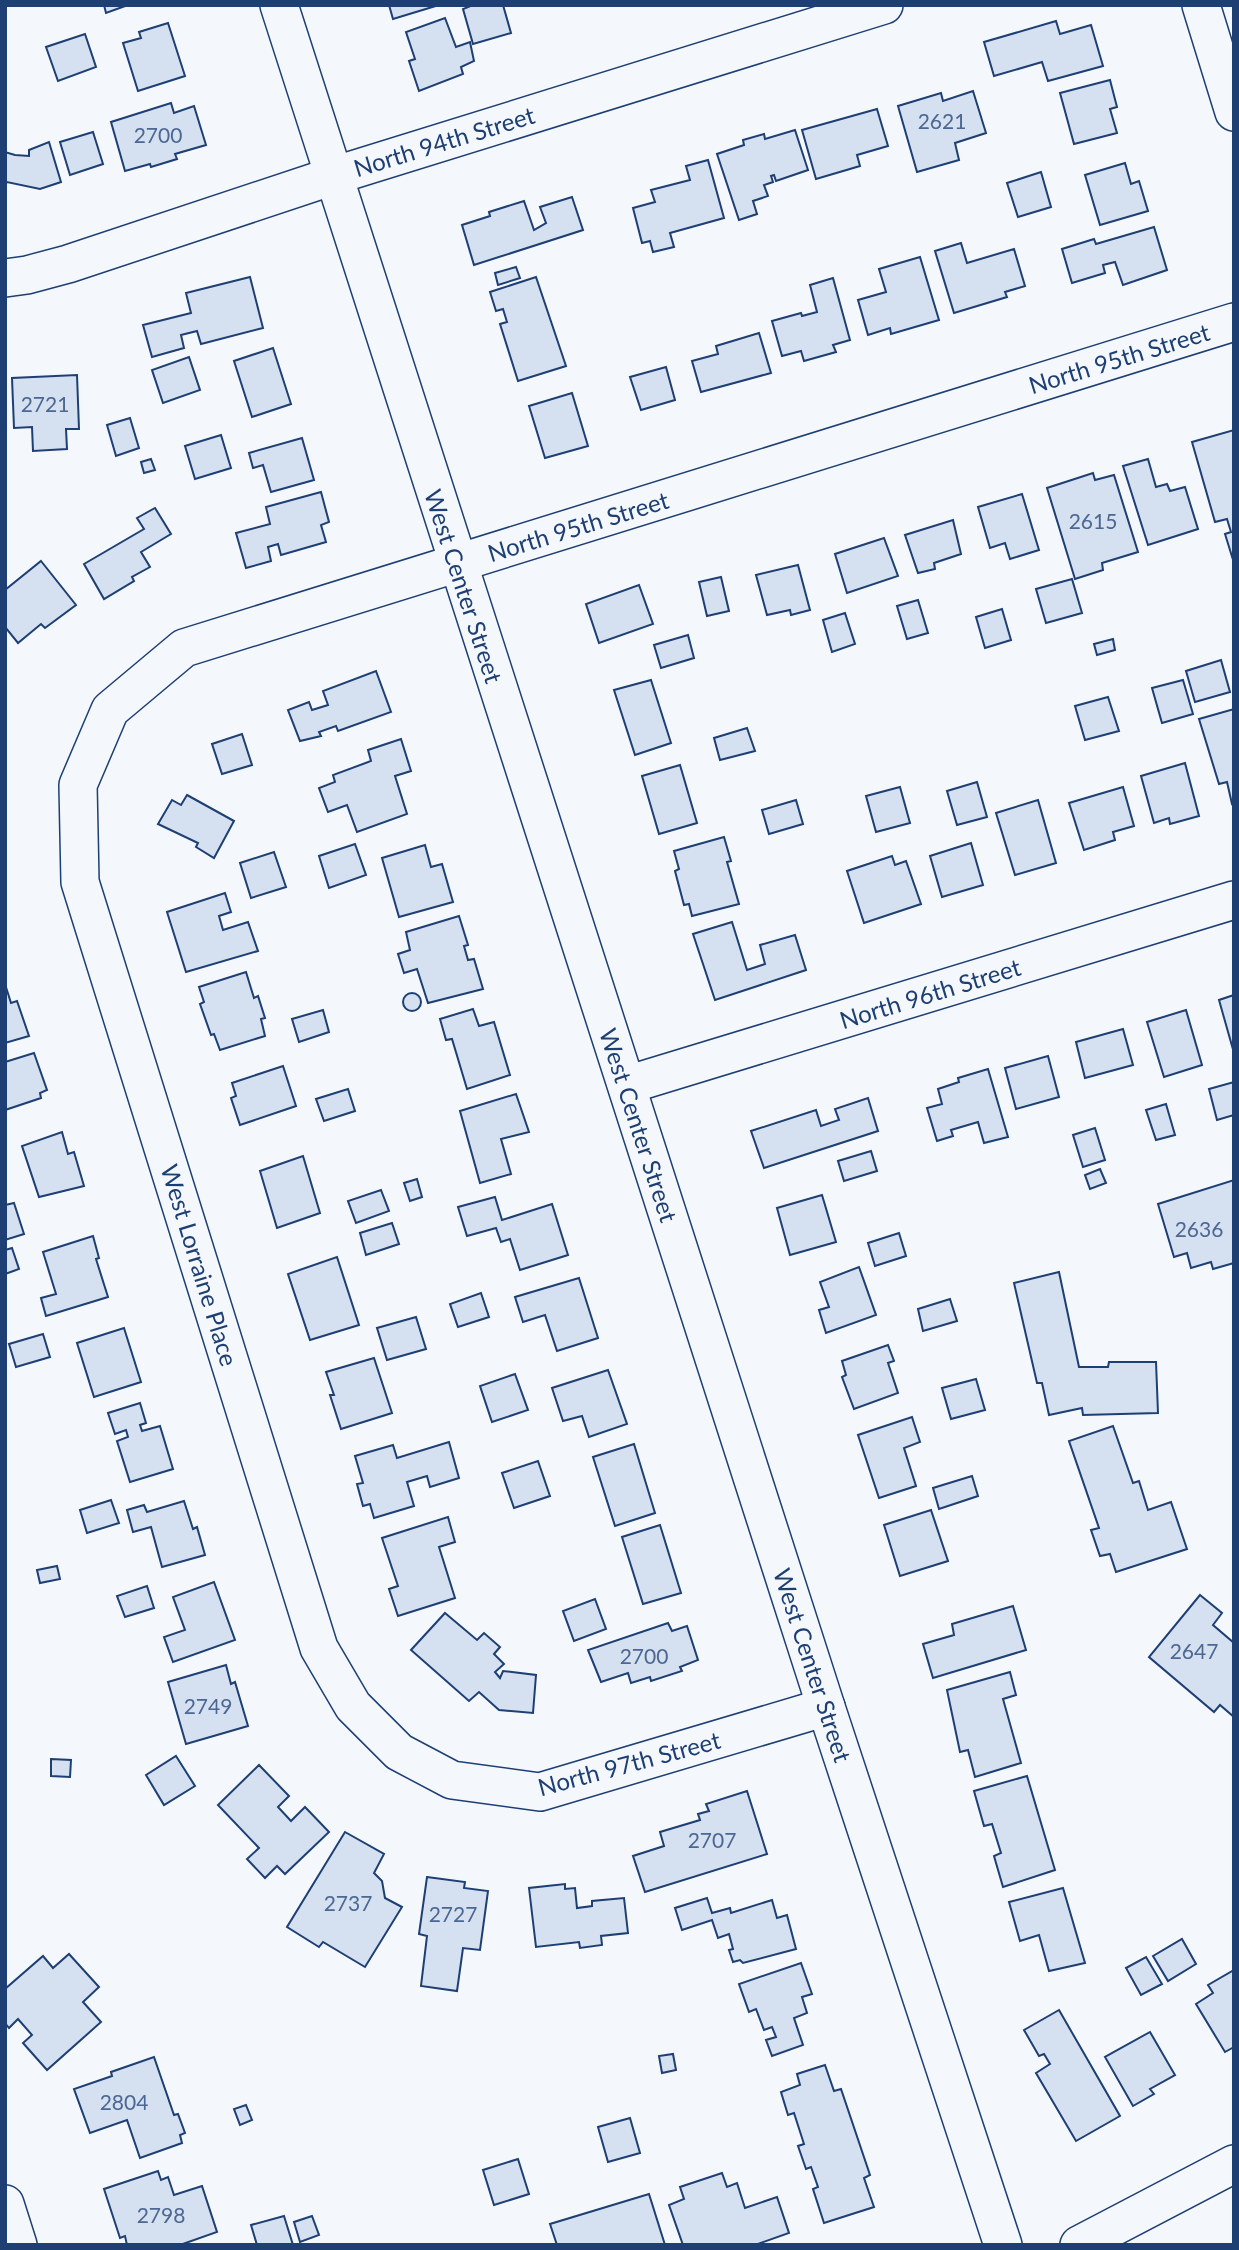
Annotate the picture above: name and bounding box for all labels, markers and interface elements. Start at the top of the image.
street label: North 94th Street [350,100,538,182]
house number: 2621 [918,108,966,133]
house number: 2700 [134,122,182,147]
street label: North 95th Street [1025,317,1213,399]
house number: 2721 [21,391,69,416]
street label: North 95th Street [484,485,672,567]
street label: West Center Street [419,486,509,687]
house number: 2615 [1069,508,1117,533]
street label: North 96th Street [836,952,1024,1034]
street label: West Center Street [594,1025,684,1226]
street label: West Lorraine Place [156,1161,244,1369]
house number: 2636 [1175,1216,1223,1241]
street label: West Center Street [768,1565,858,1766]
house number: 2647 [1170,1638,1218,1663]
house number: 2700 [620,1643,668,1668]
house number: 2749 [184,1693,232,1718]
street label: North 97th Street [535,1725,724,1801]
house number: 2707 [688,1827,736,1852]
house number: 2737 [324,1890,372,1915]
house number: 2727 [429,1901,477,1926]
house number: 2804 [100,2089,148,2114]
house number: 2798 [137,2202,185,2227]

